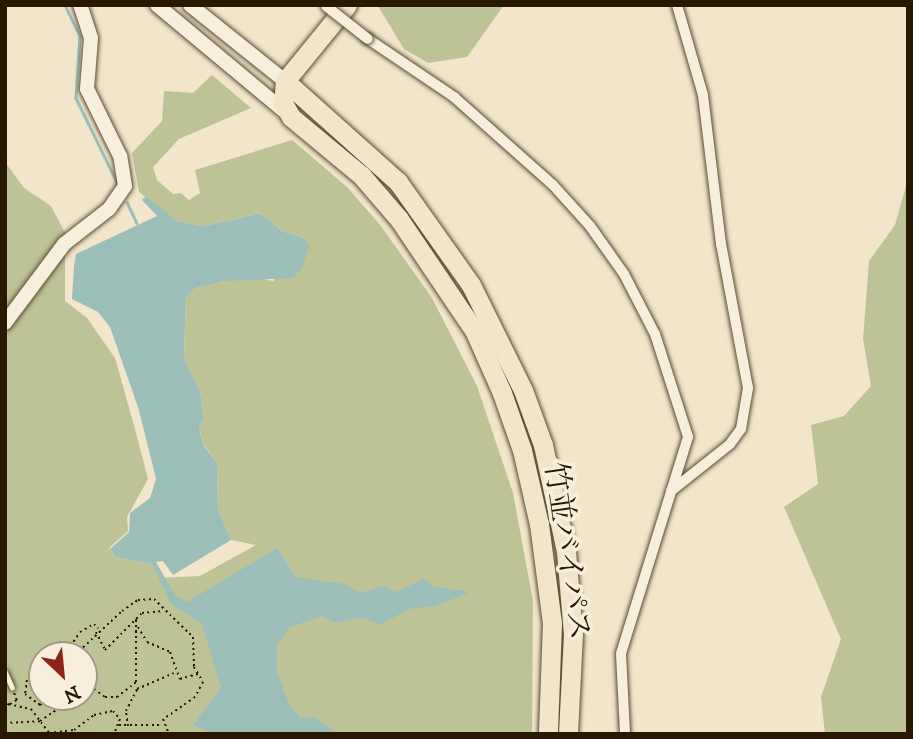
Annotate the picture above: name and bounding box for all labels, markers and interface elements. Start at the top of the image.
street label: 竹並バイパス [536,459,596,643]
north arrow [28,641,98,711]
text: N [59,680,84,707]

